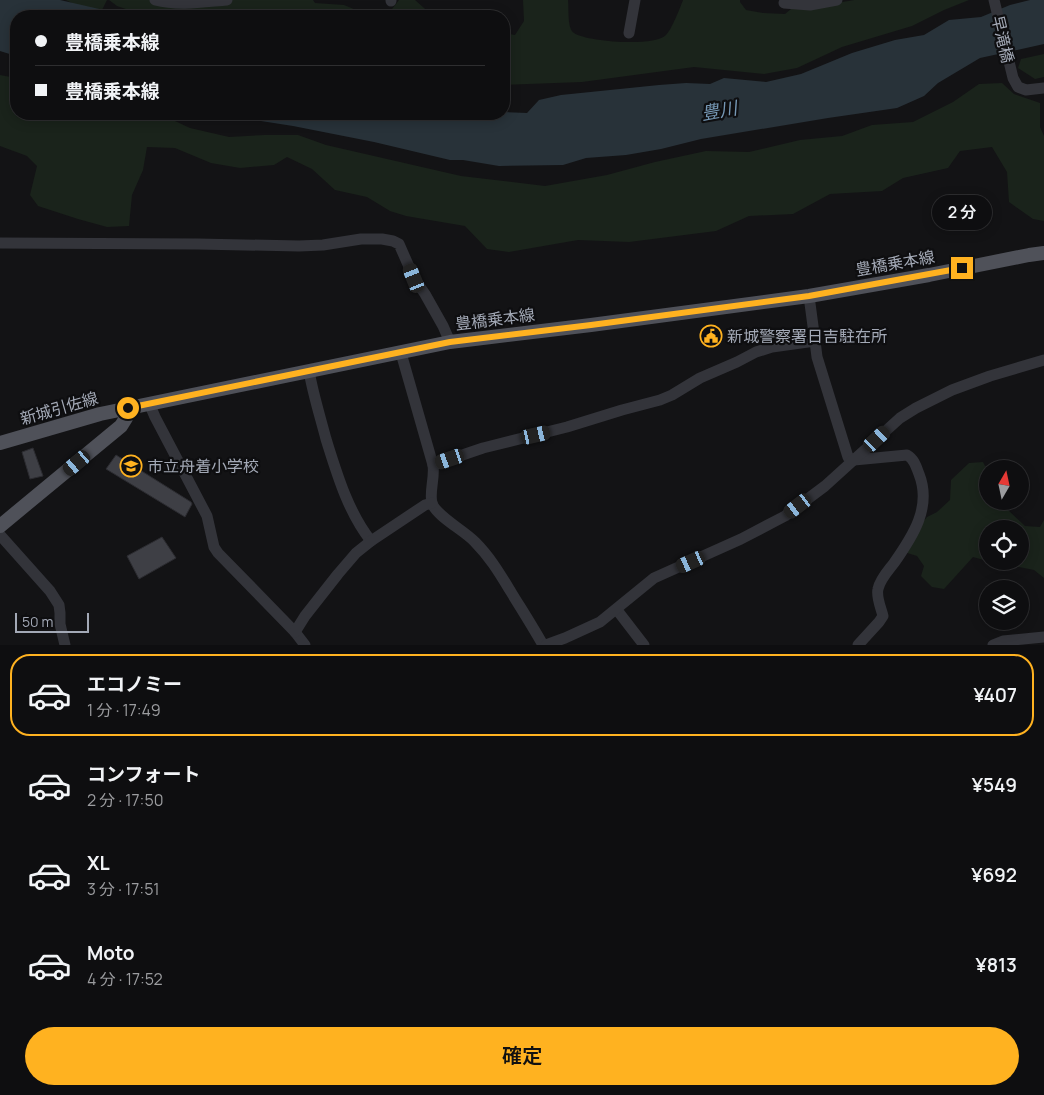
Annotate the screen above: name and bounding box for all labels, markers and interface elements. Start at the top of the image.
street label: 早滝橋 [987,13,1019,65]
text: 豊橋乗本線 [65,29,160,55]
text: 豊橋乗本線 [65,78,160,104]
water label: 豊川 [699,95,741,125]
callout: 2 分 [932,196,992,230]
text: 2 分 [948,201,976,223]
street label: 豊橋乗本線 [854,245,936,281]
route end [951,257,973,279]
car [401,261,426,295]
street label: 豊橋乗本線 [454,303,536,335]
public building icon: 新城警察署日吉駐在所 [699,324,723,348]
place label: 新城警察署日吉駐在所 [727,325,887,347]
street label: 新城引佐線 [18,386,100,430]
route start [117,397,139,419]
car [860,423,893,455]
car [519,424,552,446]
car [433,447,466,471]
car [60,448,93,478]
school or university icon: 市立舟着小学校 [119,454,143,478]
place label: 市立舟着小学校 [147,455,259,477]
north arrow [979,460,1029,510]
map controls [979,460,1029,630]
car [781,491,814,521]
button: locate [979,520,1029,570]
car [674,549,707,575]
button: layers [979,580,1029,630]
scale bar [15,610,89,633]
text: 50 m [22,612,53,631]
text: エコノミー [87,671,182,697]
icon: car [27,673,72,718]
text: ¥407 [973,682,1017,708]
text: 1 分 · 17:49 [87,699,161,721]
text: コンフォート [87,761,200,787]
icon: car [27,763,72,808]
text: ¥549 [972,772,1017,798]
text: 2 分 · 17:50 [87,789,163,811]
text: XL [87,850,110,876]
icon: car [27,853,72,898]
text: ¥692 [971,862,1017,888]
text: 3 分 · 17:51 [87,878,160,900]
text: Moto [87,940,134,966]
icon: car [27,943,72,988]
text: ¥813 [975,952,1017,978]
text: 4 分 · 17:52 [87,968,163,990]
button: 確定 [25,1027,1019,1085]

